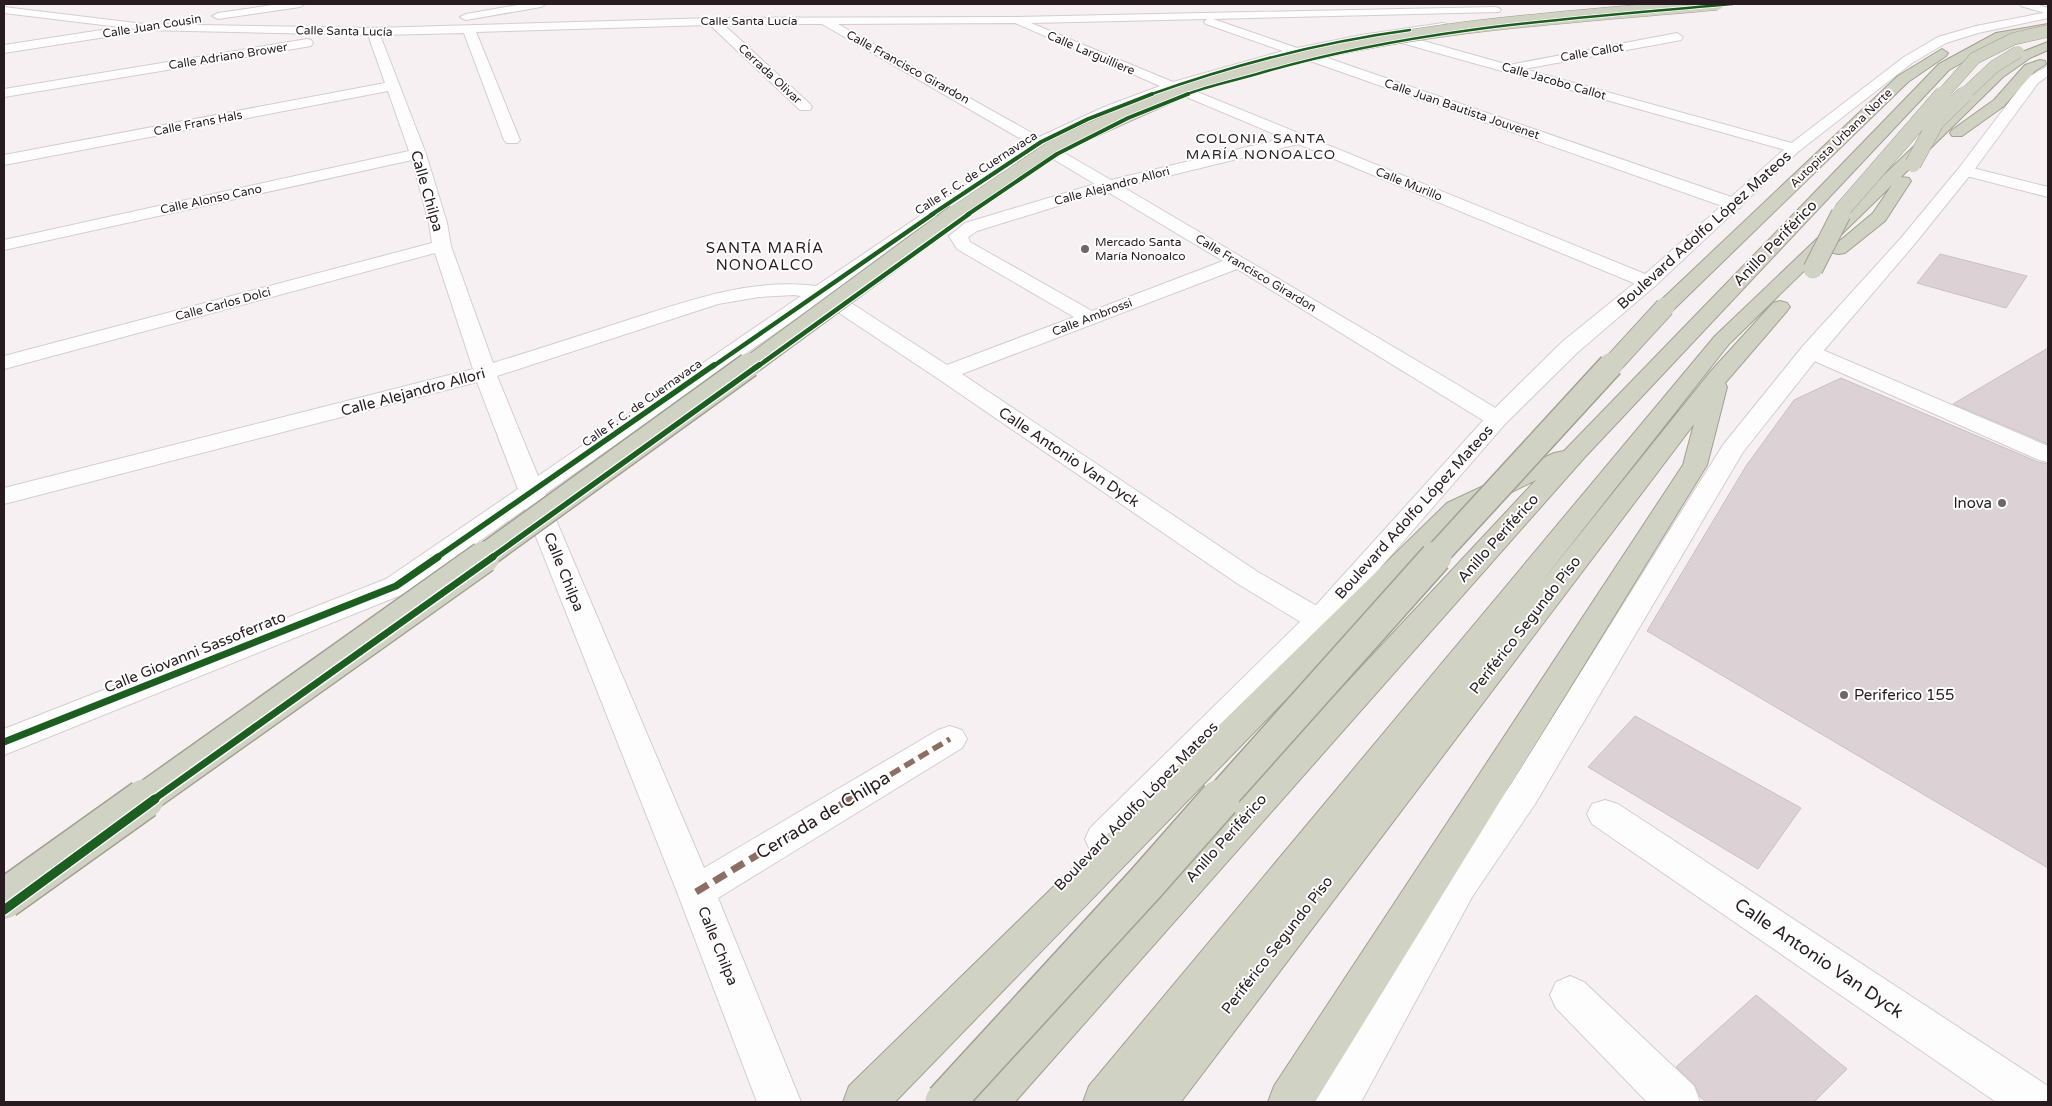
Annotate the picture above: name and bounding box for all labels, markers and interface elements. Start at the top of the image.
street label: Calle Juan Cousin [102,11,202,41]
street label: Calle Santa Lucía [700,14,798,28]
street label: Calle Santa Lucía [295,23,393,39]
street label: Calle Francisco Girardon [844,27,972,107]
street label: Calle Larguilliere [1045,28,1137,78]
street label: Calle Callot [1559,39,1625,64]
street label: Calle Adriano Brower [168,40,289,72]
street label: Cerrada Olivar [735,41,805,107]
street label: Calle Jacobo Callot [1500,59,1608,103]
street label: Calle Juan Bautista Jouvenet [1383,76,1542,142]
street label: Autopista Urbana Norte [1787,86,1895,190]
street label: Calle Frans Hals [152,107,244,138]
street label: Calle F. C. de Cuernavaca [912,128,1040,218]
district label: COLONIA SANTA MARÍA NONOALCO [1186,130,1336,163]
street label: Boulevard Adolfo López Mateos [1613,147,1795,313]
street label: Calle Chilpa [407,148,447,234]
street label: Calle Alejandro Allori [1053,164,1171,208]
street label: Calle Murillo [1374,164,1444,204]
street label: Calle Alonso Cano [159,181,263,217]
street label: Anillo Periférico [1729,196,1821,290]
street label: Calle Francisco Girardon [1193,231,1319,315]
place label: Mercado Santa María Nonoalco [1095,235,1186,263]
district label: SANTA MARÍA NONOALCO [706,239,824,274]
marker: Mercado Santa María Nonoalco [1079,243,1091,255]
street label: Calle Carlos Dolci [174,285,272,323]
street label: Calle Ambrossi [1050,295,1134,339]
street label: Calle F. C. de Cuernavaca [580,356,704,450]
street label: Calle Alejandro Allori [339,364,487,420]
street label: Calle Antonio Van Dyck [995,403,1143,511]
street label: Boulevard Adolfo López Mateos [1331,421,1497,603]
street label: Anillo Periférico [1454,490,1542,586]
place label: Inova [1953,494,1992,512]
marker: Inova [1996,497,2008,509]
street label: Calle Chilpa [540,530,588,614]
street label: Periférico Segundo Piso [1466,552,1584,698]
street label: Calle Giovanni Sassoferrato [102,607,288,697]
place label: Periferico 155 [1854,686,1954,704]
marker: Periferico 155 [1838,689,1850,701]
street label: Boulevard Adolfo López Mateos [1050,718,1222,894]
street label: Cerrada de Chilpa [752,766,894,864]
street label: Anillo Periférico [1182,790,1270,886]
street label: Periférico Segundo Piso [1218,872,1336,1018]
street label: Calle Antonio Van Dyck [1730,893,1908,1023]
street label: Calle Chilpa [694,904,742,988]

